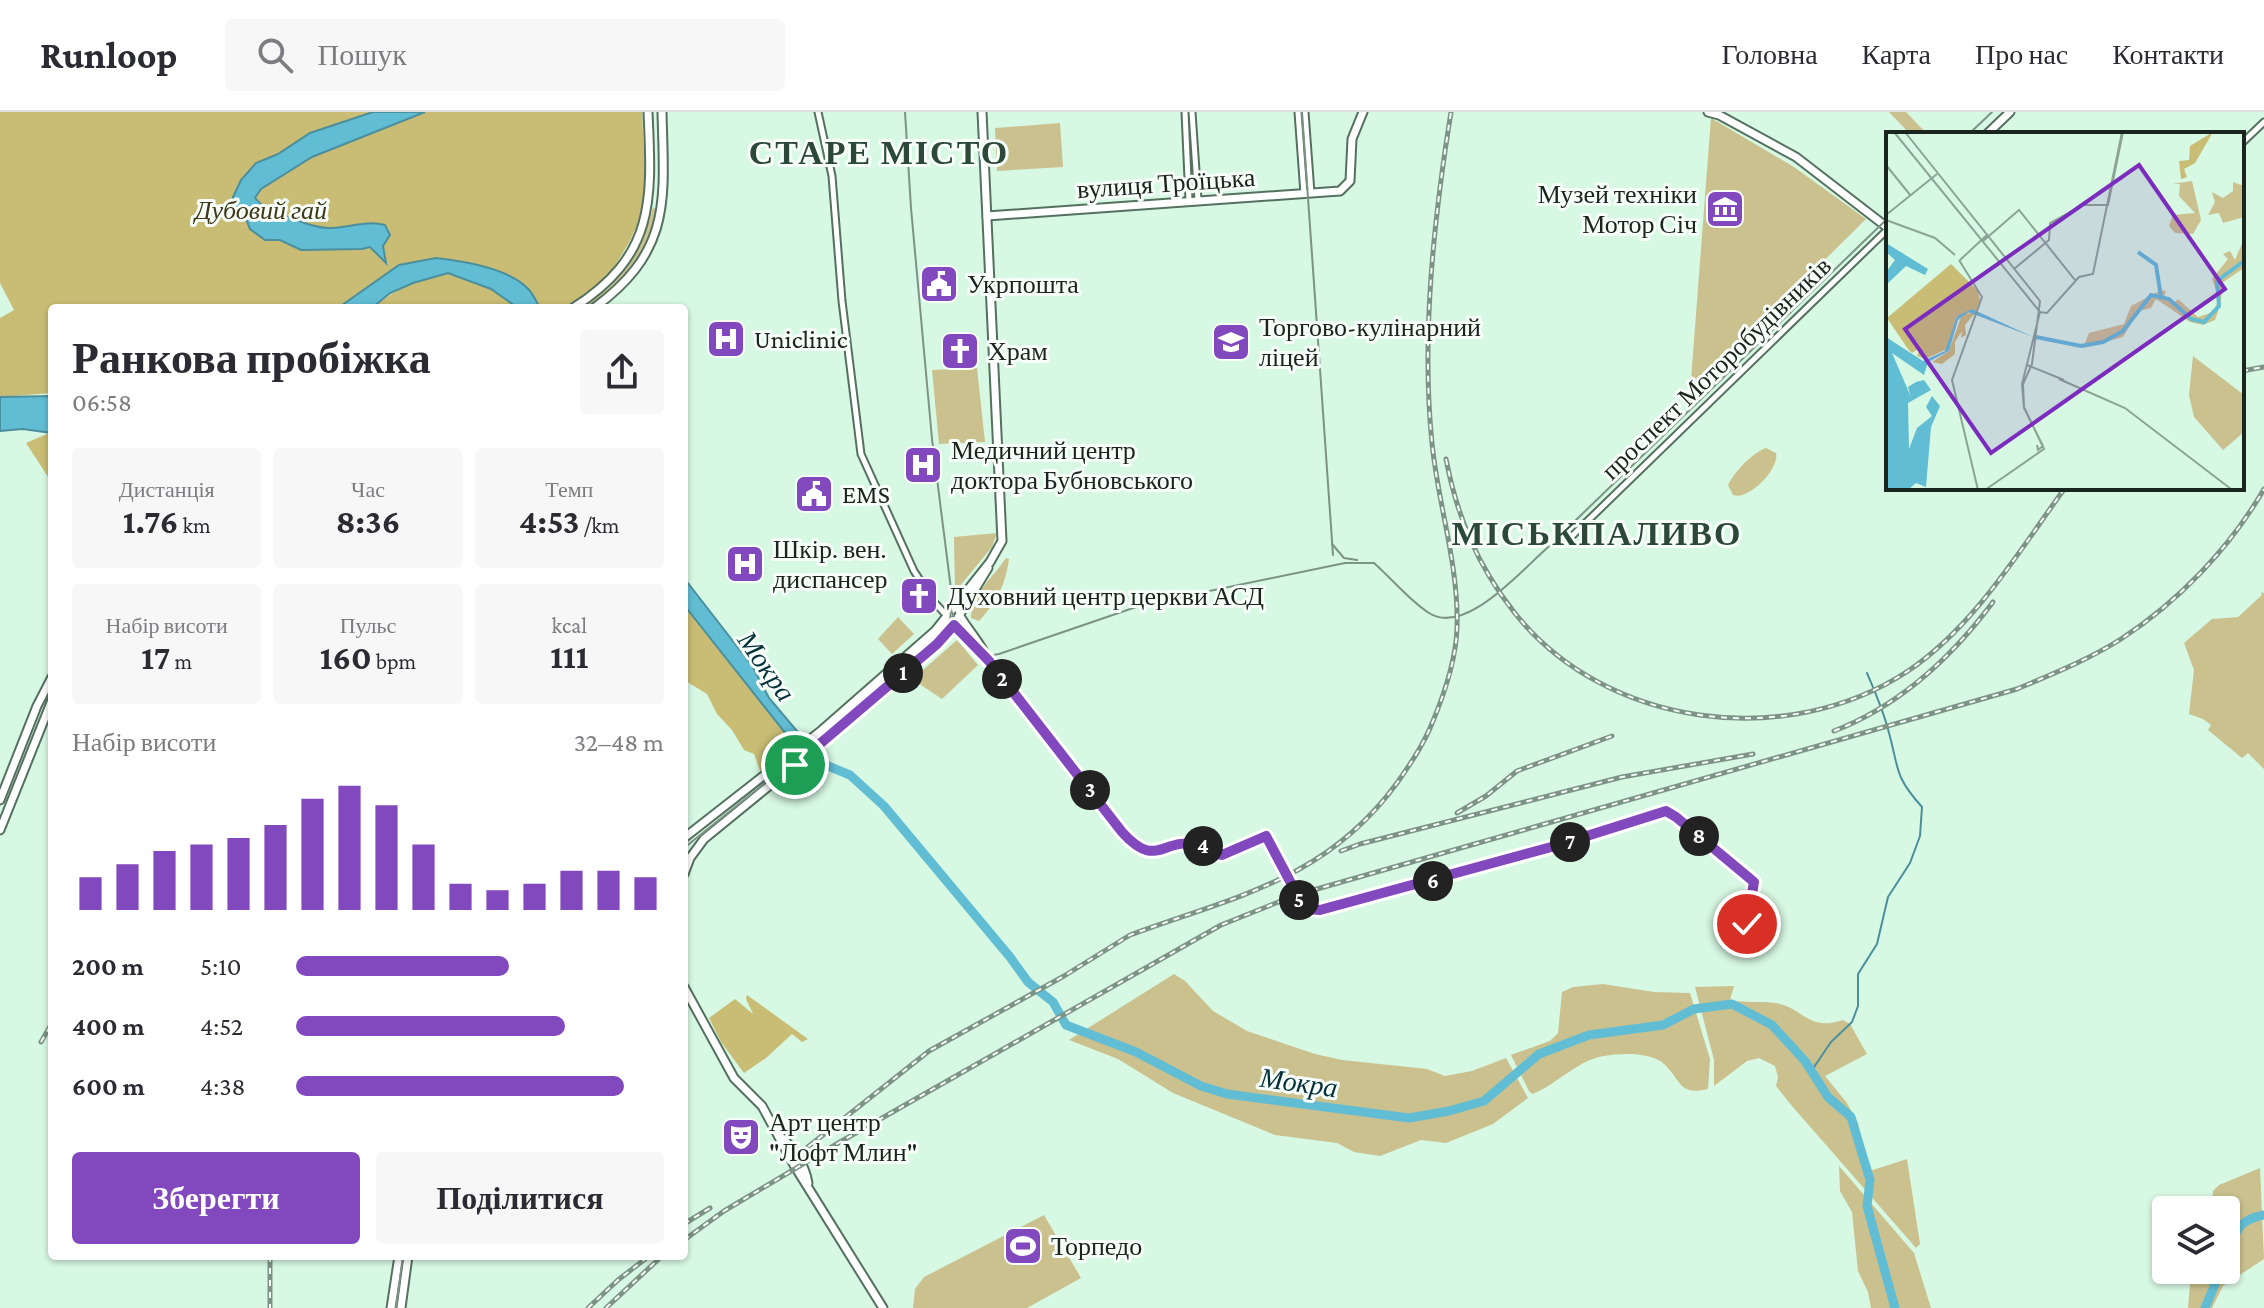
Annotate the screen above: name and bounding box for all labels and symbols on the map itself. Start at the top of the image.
inset map [1886,132,2244,490]
district label: СТАРЕ МІСТО [749,134,1009,171]
street label: вулиця Троїцька [1076,163,1257,204]
place label: Музей техніки Мотор Січ [1538,180,1697,239]
museum icon: Музей техніки Мотор Січ [1704,188,1746,230]
park label: Дубовий гай [192,196,327,225]
street label: проспект Моторобудівників [1596,251,1837,486]
public building icon: Укрпошта [918,263,960,305]
place label: Укрпошта [967,270,1079,299]
place label: Торгово-кулінарний ліцей [1259,313,1481,372]
hospital icon: Uniclinic [705,318,747,360]
school or university icon: Торгово-кулінарний ліцей [1210,321,1252,363]
place label: Uniclinic [754,325,848,354]
church icon: Храм [939,330,981,372]
place label: Храм [988,337,1048,366]
place label: Медичний центр доктора Бубновського [951,436,1193,495]
hospital icon: Медичний центр доктора Бубновського [902,444,944,486]
public building icon: EMS [793,473,835,515]
place label: EMS [842,480,890,509]
district label: МІСЬКПАЛИВО [1452,515,1742,552]
place label: Шкір. вен. диспансер [773,535,887,594]
hospital icon: Шкір. вен. диспансер [724,543,766,585]
church icon: Духовний центр церкви АСД [898,575,940,617]
place label: Духовний центр церкви АСД [947,582,1264,611]
water label: Мокра [731,625,802,707]
pin: 1 [883,653,923,693]
pin: 2 [982,659,1022,699]
pin [761,731,829,799]
pin: 3 [1070,770,1110,810]
pin: 8 [1679,816,1719,856]
pin: 7 [1550,822,1590,862]
pin: 4 [1183,826,1223,866]
pin: 6 [1413,861,1453,901]
pin: 5 [1279,880,1319,920]
pin [1713,890,1781,958]
water label: Мокра [1257,1062,1340,1103]
place label: Арт центр "Лофт Млин" [769,1108,917,1167]
theatre icon: Арт центр "Лофт Млин" [720,1116,762,1158]
sports icon: Торпедо [1002,1225,1044,1267]
place label: Торпедо [1051,1232,1142,1261]

